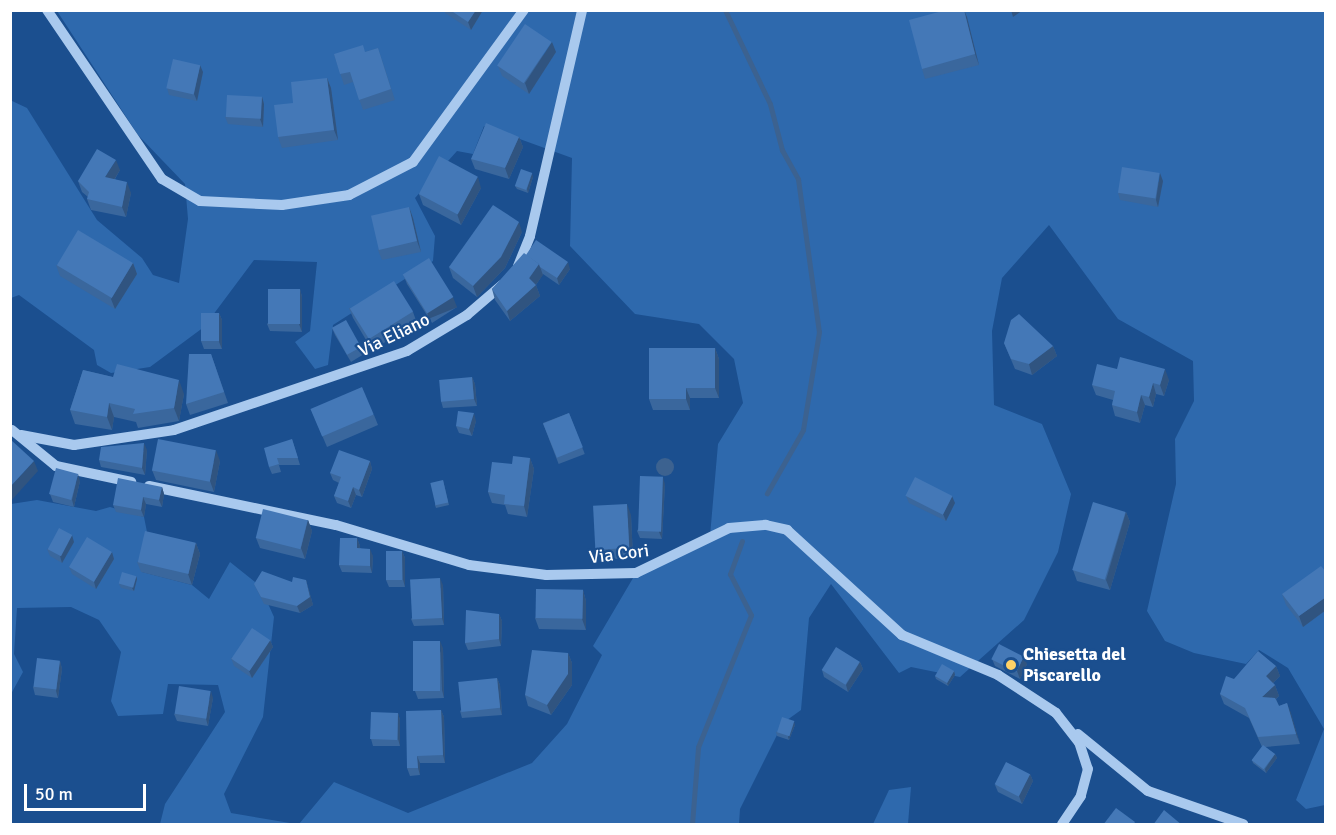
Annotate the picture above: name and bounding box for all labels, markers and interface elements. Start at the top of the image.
street label: Via Eliano [355,308,433,362]
street label: Via Cori [588,540,650,568]
place label: Chiesetta del Piscarello [1023,644,1126,686]
marker: Chiesetta del Piscarello [1004,658,1018,672]
scale bar [27,772,148,810]
text: 50 m [35,783,73,805]

